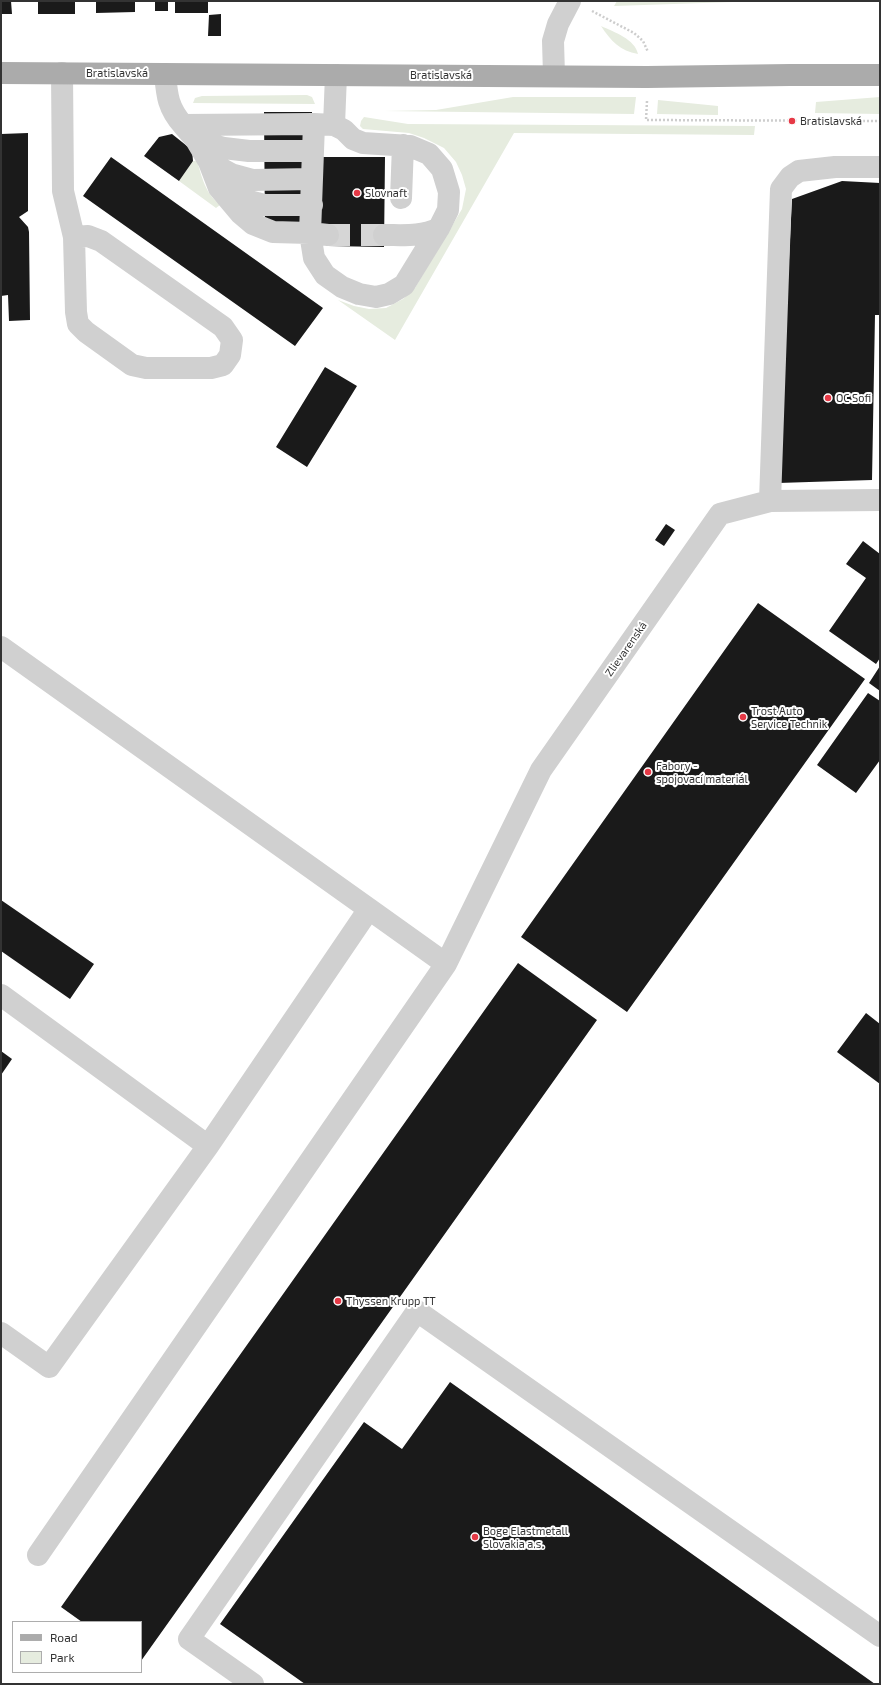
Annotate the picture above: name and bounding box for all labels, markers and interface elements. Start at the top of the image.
street label: Bratislavská [86,66,148,80]
street label: Bratislavská [410,68,472,82]
place label: Bratislavská [800,114,862,128]
marker: Bratislavská [787,116,797,126]
place label: Slovnaft [365,186,407,200]
marker: Slovnaft [352,188,362,198]
place label: OC Sofi [836,391,871,405]
marker: OC Sofi [823,393,833,403]
street label: Zlievarenská [602,619,650,679]
place label: Trost Auto Service Technik [751,704,827,730]
marker: Trost Auto Service Technik [738,712,748,722]
place label: Fabory - spojovací materiál [656,759,748,785]
marker: Fabory - spojovací materiál [643,767,653,777]
place label: Thyssen Krupp TT [346,1294,436,1308]
marker: Thyssen Krupp TT [333,1296,343,1306]
place label: Boge Elastmetall Slovakia a.s. [483,1524,568,1550]
marker: Boge Elastmetall Slovakia a.s. [470,1532,480,1542]
legend [12,1621,142,1673]
text: Road [50,1630,78,1644]
text: Park [50,1650,75,1664]

